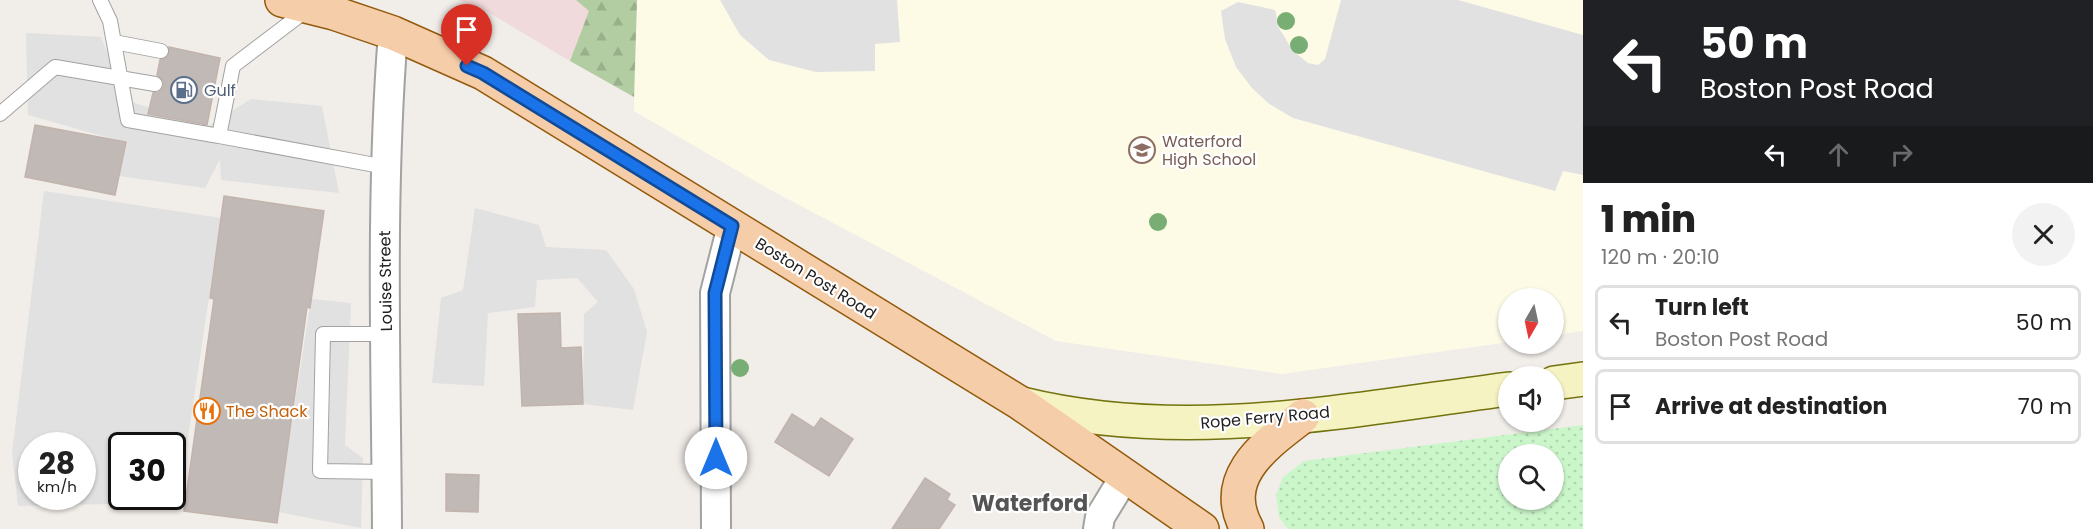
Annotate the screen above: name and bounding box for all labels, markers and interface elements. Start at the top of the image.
pin [441,4,492,66]
icon: arrive [450,13,483,46]
text: 50 m [1700,14,1808,73]
icon: left [1601,24,1679,102]
text: Boston Post Road [1700,70,1934,107]
fuel station icon: Gulf [169,75,199,105]
place label: Gulf [204,79,236,102]
place label: Waterford High School [1162,130,1256,171]
school or university icon: Waterford High School [1127,135,1157,165]
icon: left [1759,138,1792,171]
icon: ahead [1822,138,1855,171]
icon: right [1885,138,1918,171]
text: 1 min [1601,194,1696,245]
button: close [2012,203,2075,266]
street label: Louise Street [373,230,398,332]
street label: Boston Post Road [751,232,881,325]
text: 120 m · 20:10 [1601,243,1720,271]
north arrow [1498,288,1564,354]
map controls [1498,288,1564,510]
text: Turn left [1655,292,1749,323]
icon: left [1604,306,1637,339]
text: 50 m [2016,307,2072,338]
text: Boston Post Road [1655,325,1828,353]
button: sound [1498,366,1564,432]
icon: arrive [1604,390,1637,423]
text: Arrive at destination [1655,391,1887,422]
text: 70 m [2018,391,2072,422]
restaurant icon: The Shack [192,396,222,426]
place label: The Shack [226,400,308,423]
street label: Rope Ferry Road [1199,400,1331,435]
position arrow [684,426,748,490]
speed limit sign: 30 [108,432,186,510]
text: 28 [39,442,75,485]
button: search [1498,444,1564,510]
text: km/h [37,476,77,497]
district label: Waterford [972,488,1088,519]

